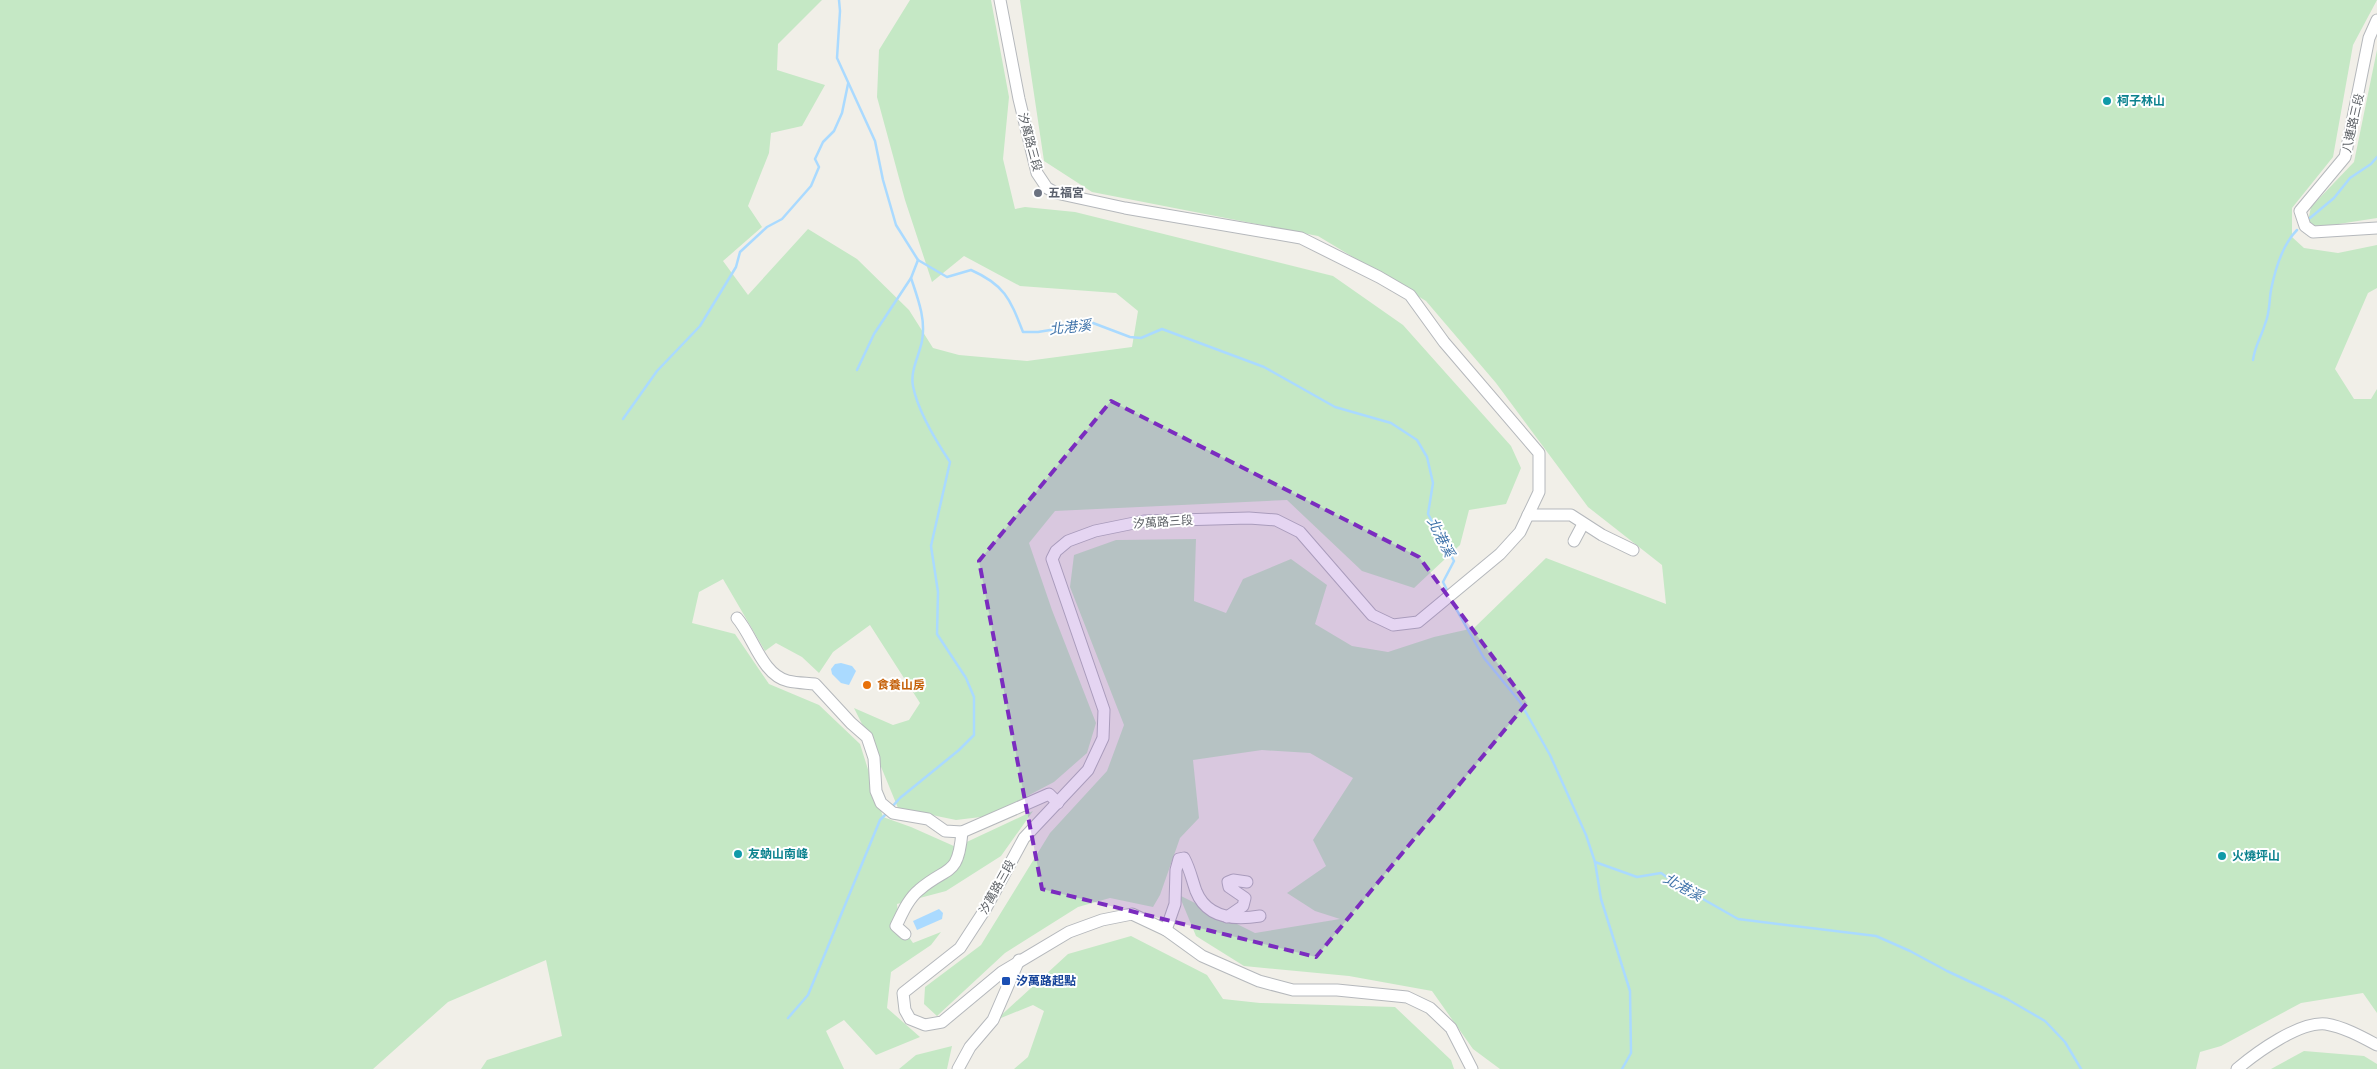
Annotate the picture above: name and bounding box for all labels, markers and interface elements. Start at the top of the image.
street label: 八連路三段 [2338,92,2367,154]
place label: 柯子林山 [2117,93,2165,108]
marker: 柯子林山 [2101,95,2113,107]
street label: 汐萬路三段 [1015,111,1045,173]
place label: 五福宮 [1048,185,1084,200]
marker: 五福宮 [1032,187,1044,199]
water label: 北港溪 [1048,316,1094,337]
street label: 汐萬路三段 [1133,512,1193,531]
water label: 北港溪 [1424,514,1459,561]
place label: 食養山房 [877,677,925,692]
marker: 食養山房 [861,679,873,691]
place label: 友蚋山南峰 [748,846,808,861]
marker: 友蚋山南峰 [732,848,744,860]
place label: 火燒坪山 [2232,848,2280,863]
marker: 火燒坪山 [2216,850,2228,862]
street label: 汐萬路三段 [975,857,1018,917]
water label: 北港溪 [1661,869,1707,905]
place label: 汐萬路起點 [1016,973,1076,988]
marker: 汐萬路起點 [1000,975,1012,987]

